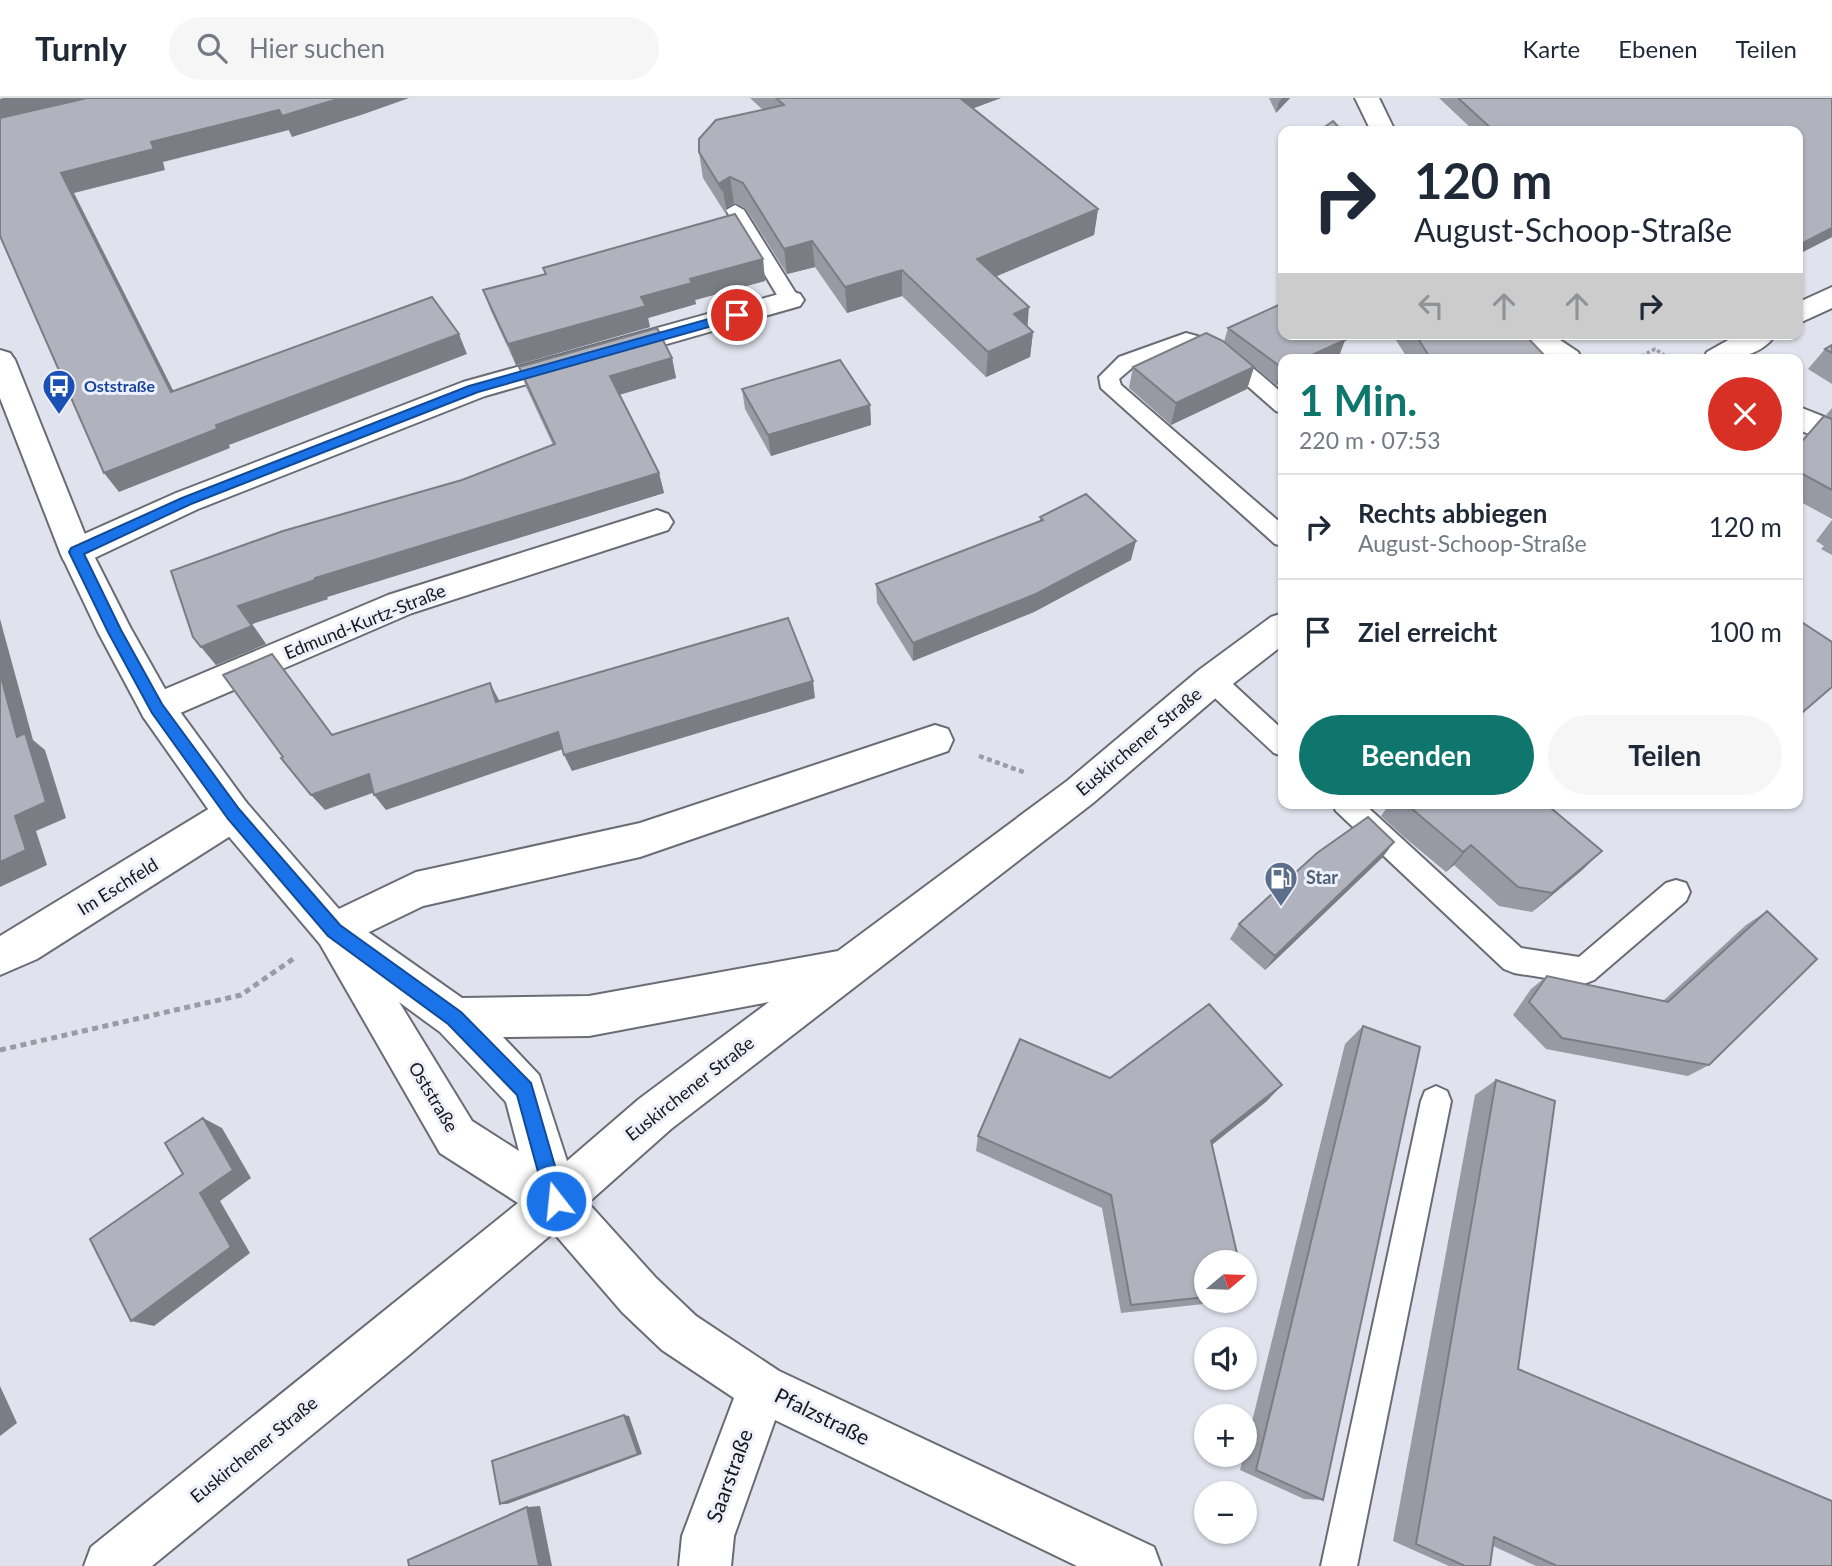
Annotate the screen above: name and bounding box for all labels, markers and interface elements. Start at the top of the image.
search box [169,17,659,80]
text: Turnly [35,28,127,68]
icon: search [193,29,231,67]
text: Hier suchen [249,32,385,64]
text: Karte [1523,34,1580,63]
text: Ebenen [1618,34,1698,63]
text: Teilen [1736,34,1797,63]
text: 120 m [1414,151,1552,209]
icon: right [1299,154,1390,245]
text: August-Schoop-Straße [1414,210,1732,249]
pin [707,285,767,345]
icon: left [1412,287,1450,325]
icon: ahead [1485,287,1523,325]
icon: ahead [1558,287,1596,325]
icon: right [1631,287,1669,325]
icon: arrive [718,296,756,334]
bus stop icon: Oststraße [40,367,78,416]
text: 1 Min. [1299,375,1417,425]
place label: Oststraße [84,376,155,395]
button: close [1708,377,1782,451]
text: 220 m · 07:53 [1299,426,1441,454]
text: Rechts abbiegen [1358,497,1547,529]
icon: right [1299,508,1337,546]
text: 120 m [1709,511,1782,543]
text: August-Schoop-Straße [1358,529,1587,557]
street label: Edmund-Kurtz-Straße [281,579,449,663]
icon: arrive [1299,613,1337,651]
text: Ziel erreicht [1358,616,1497,648]
text: 100 m [1709,616,1782,648]
street label: Euskirchener Straße [1071,682,1206,800]
button: Beenden [1299,715,1534,795]
button: Teilen [1548,715,1782,795]
street label: Im Eschfeld [73,853,162,920]
fuel station icon: Star [1262,859,1300,908]
place label: Star [1306,866,1338,888]
street label: Euskirchener Straße [621,1031,758,1145]
street label: Oststraße [404,1057,463,1136]
position arrow [519,1164,593,1238]
north arrow [1194,1250,1256,1312]
map controls [1194,1250,1257,1544]
button: sound [1194,1327,1257,1390]
street label: Pfalzstraße [771,1382,874,1449]
street label: Euskirchener Straße [185,1391,321,1507]
button: + [1194,1404,1257,1467]
street label: Saarstraße [700,1425,757,1526]
button: − [1194,1481,1257,1544]

